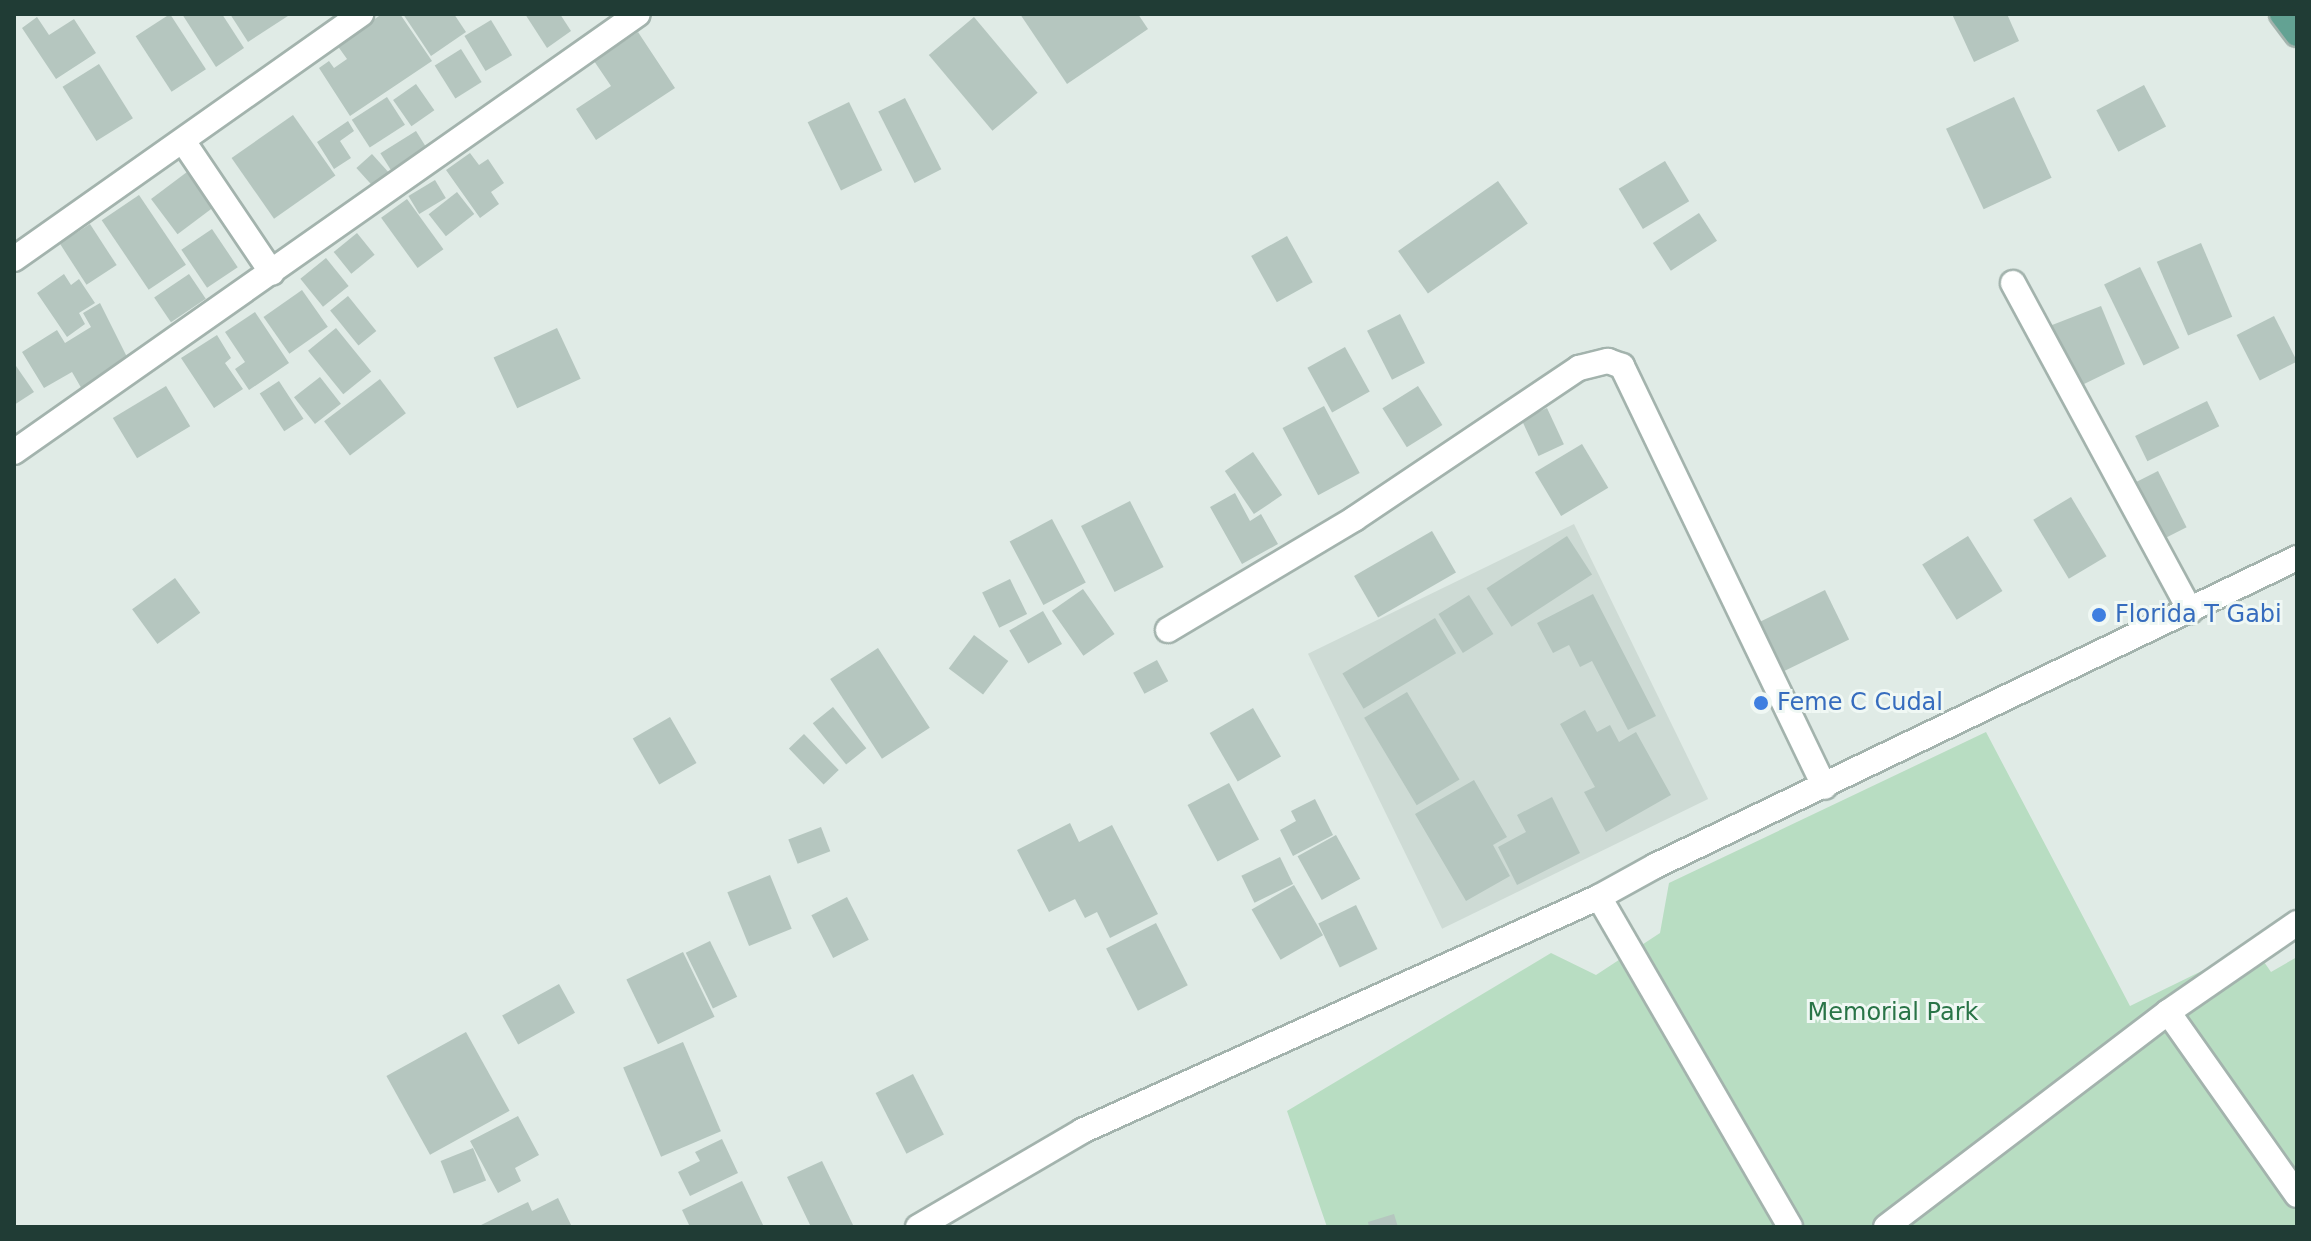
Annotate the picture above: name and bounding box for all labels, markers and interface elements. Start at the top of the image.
place label: Florida T Gabi [2115,601,2282,629]
marker: Florida T Gabi [2090,606,2108,624]
place label: Feme C Cudal [1777,689,1943,717]
marker: Feme C Cudal [1752,694,1770,712]
park label: Memorial Park [1808,999,1978,1027]

